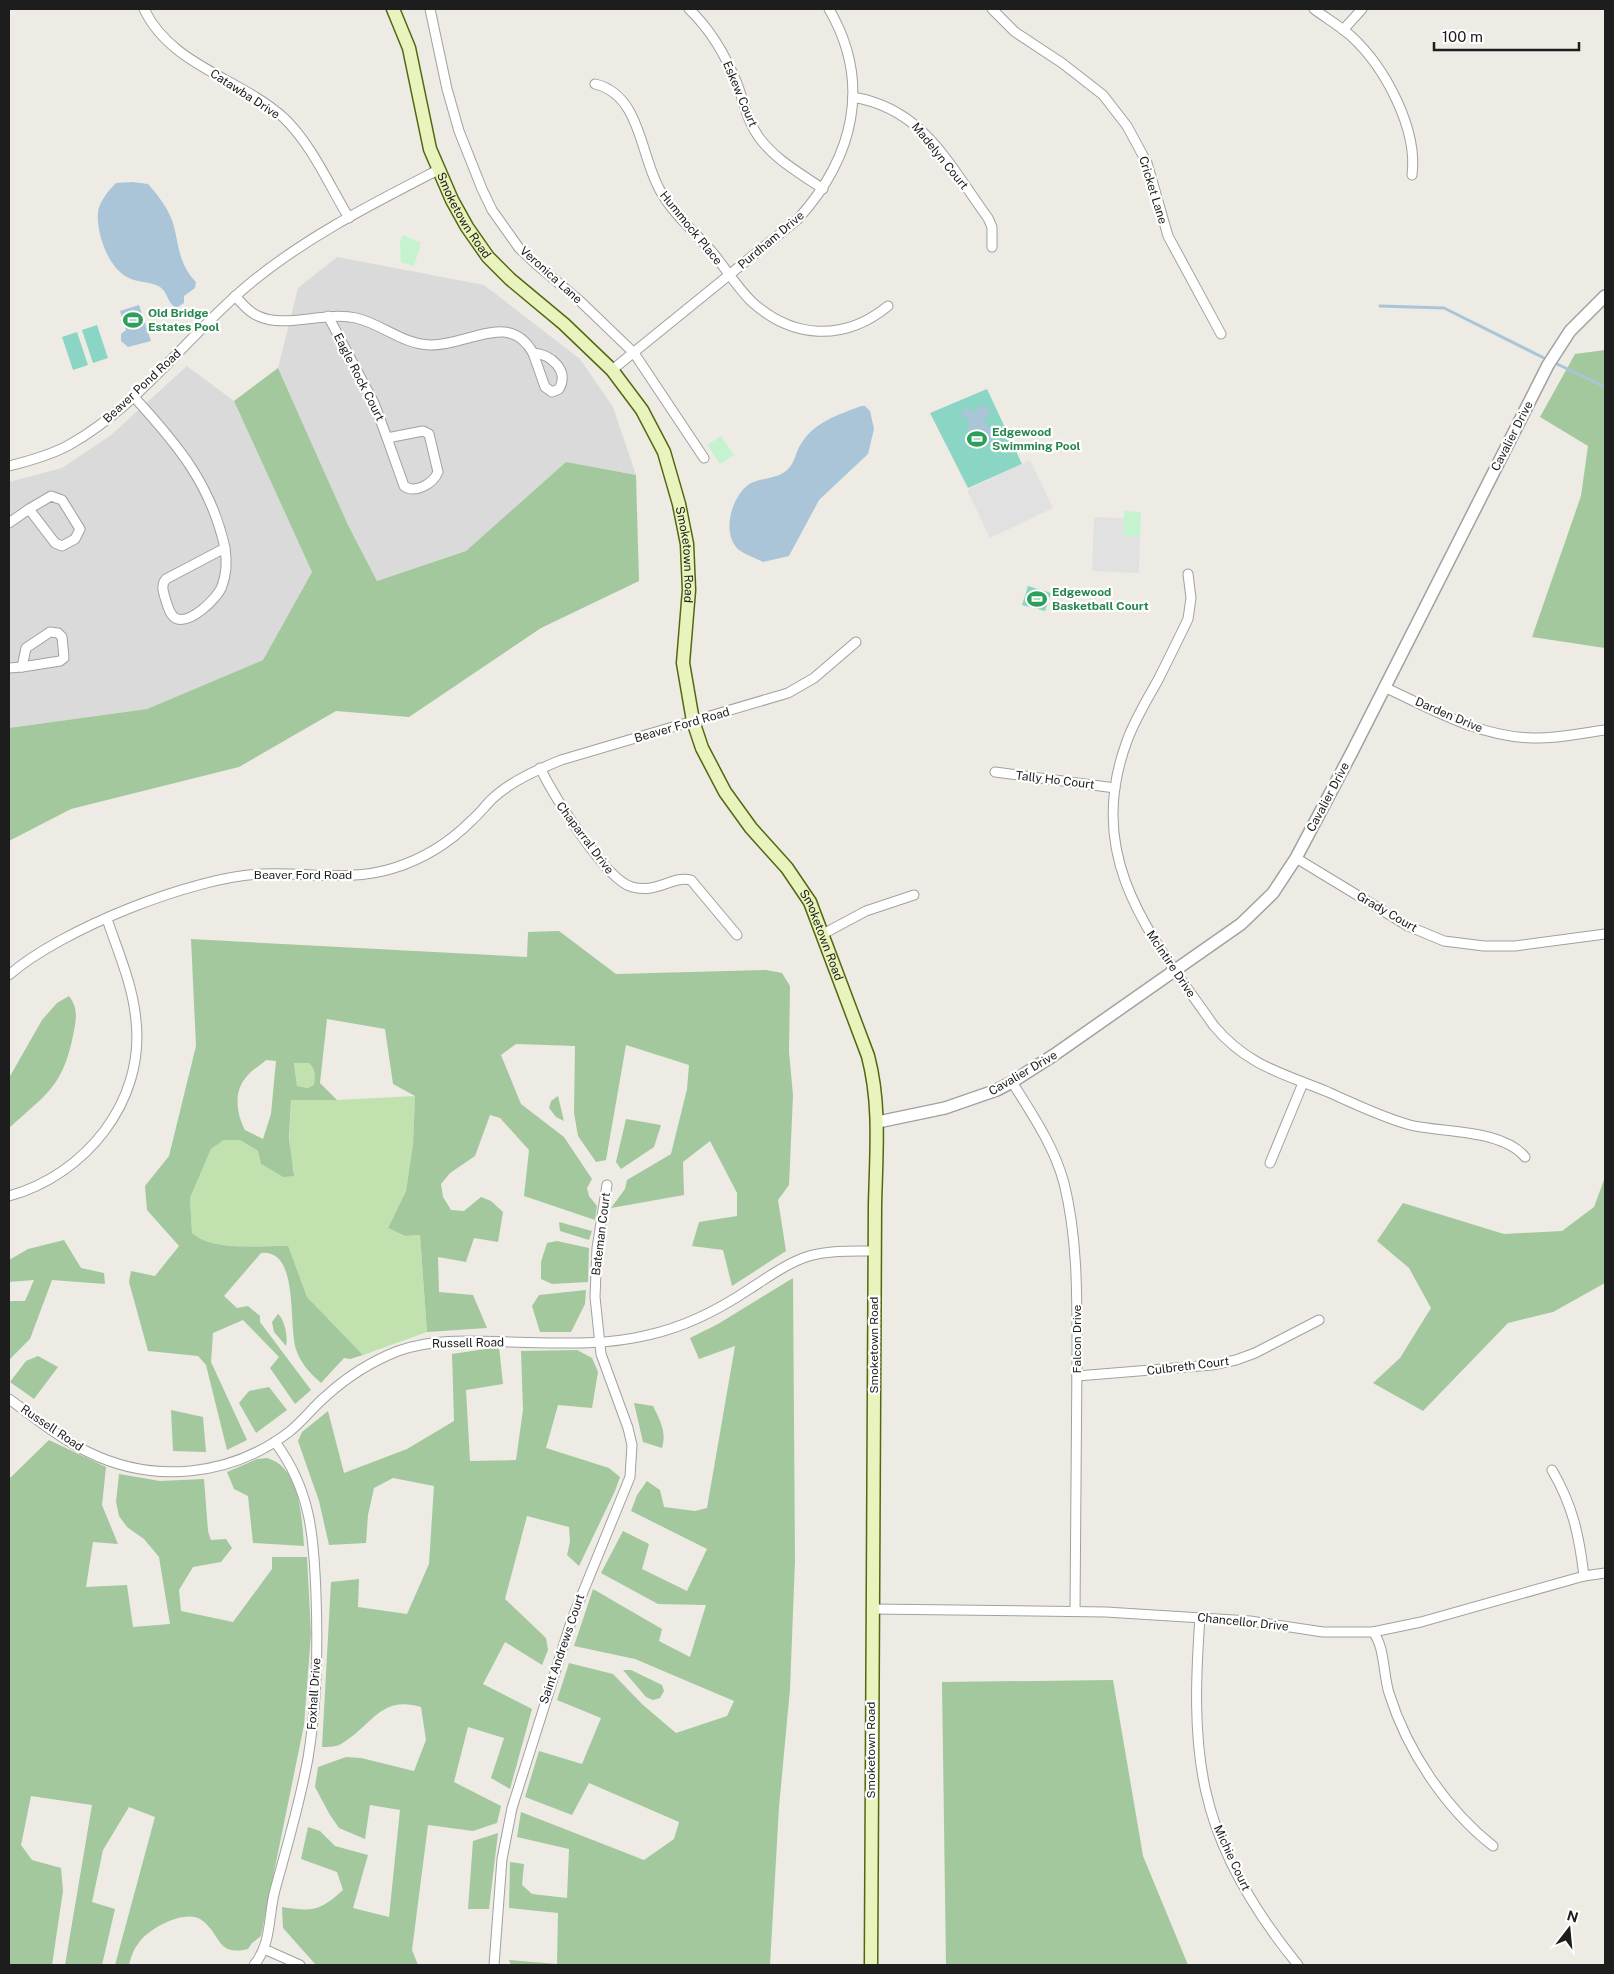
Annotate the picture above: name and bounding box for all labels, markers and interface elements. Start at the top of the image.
scale bar [1434,20,1579,52]
text: 100 m [1442,28,1483,45]
street label: Eskew Court [720,59,760,129]
street label: Catawba Drive [208,66,283,122]
street label: Madelyn Court [909,120,971,193]
street label: Cricket Lane [1136,154,1170,226]
street label: Smoketown Road [434,170,494,261]
street label: Hummock Place [657,188,725,268]
street label: Purdham Drive [735,208,807,272]
street label: Veronica Lane [517,243,585,307]
place label: Old Bridge Estates Pool [148,306,219,334]
sports icon: Old Bridge Estates Pool [122,309,144,331]
street label: Eagle Rock Court [331,331,387,423]
street label: Beaver Pond Road [100,346,184,426]
street label: Cavalier Drive [1488,398,1536,473]
place label: Edgewood Swimming Pool [992,425,1081,453]
sports icon: Edgewood Swimming Pool [966,428,988,450]
street label: Smoketown Road [673,505,696,603]
place label: Edgewood Basketball Court [1052,585,1149,613]
sports icon: Edgewood Basketball Court [1026,588,1048,610]
street label: Darden Drive [1413,694,1485,736]
street label: Beaver Ford Road [633,705,731,745]
street label: Cavalier Drive [1304,760,1352,834]
street label: Tally Ho Court [1015,768,1095,792]
street label: Chaparral Drive [553,799,617,877]
street label: Beaver Ford Road [254,868,352,882]
street label: Smoketown Road [797,887,846,983]
street label: Grady Court [1354,889,1420,935]
street label: McIntire Drive [1143,928,1199,1000]
street label: Cavalier Drive [986,1048,1060,1098]
street label: Bateman Court [589,1191,613,1276]
street label: Smoketown Road [867,1296,881,1394]
street label: Falcon Drive [1070,1304,1084,1373]
street label: Russell Road [432,1335,504,1351]
street label: Culbreth Court [1146,1354,1230,1378]
street label: Russell Road [18,1402,86,1454]
street label: Saint Andrews Court [537,1592,588,1706]
street label: Chancellor Drive [1197,1610,1290,1634]
street label: Foxhall Drive [304,1657,324,1731]
street label: Smoketown Road [864,1701,878,1799]
street label: Michie Court [1211,1823,1253,1893]
north arrow [1544,1904,1594,1954]
text: N [1565,1907,1580,1926]

